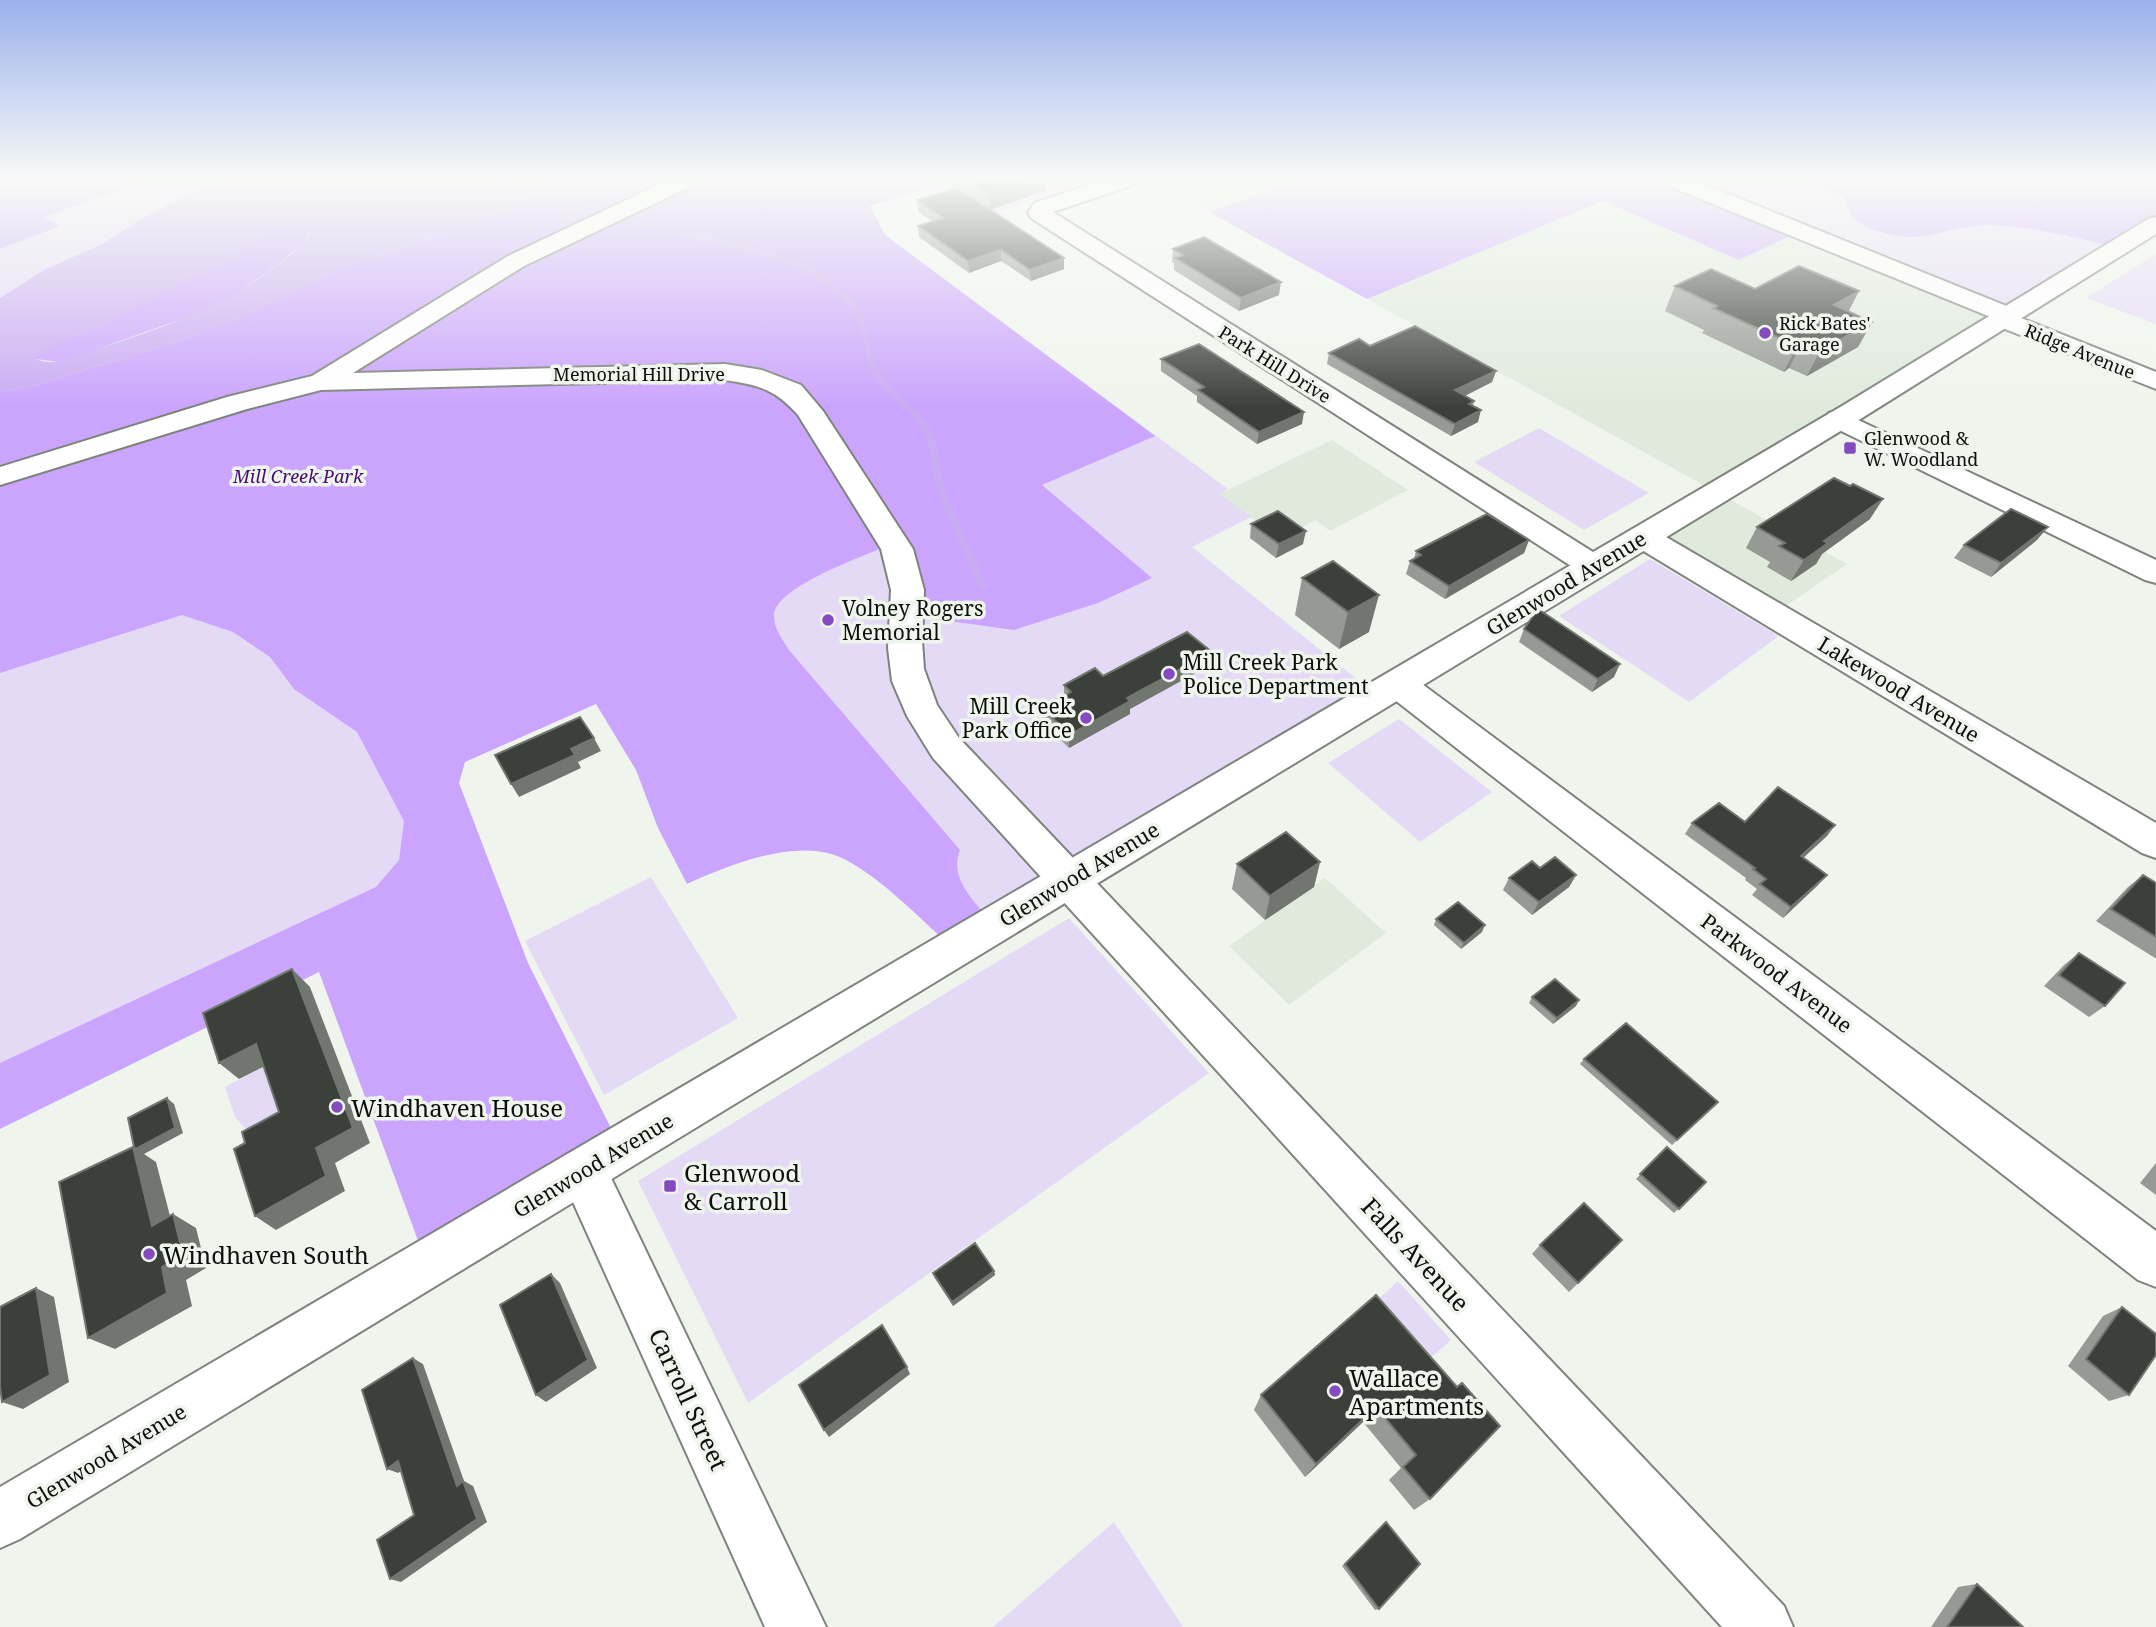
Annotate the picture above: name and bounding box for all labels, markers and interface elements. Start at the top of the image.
place label: Rick Bates' Garage [1779,311,1871,356]
street label: Ridge Avenue [2021,318,2139,384]
street label: Park Hill Drive [1214,320,1336,408]
marker: Rick Bates' Garage [1757,325,1773,341]
street label: Memorial Hill Drive [553,362,725,386]
place label: Glenwood & W. Woodland [1864,426,1978,471]
marker: Glenwood & W. Woodland [1842,440,1858,456]
park label: Mill Creek Park [232,464,364,488]
street label: Glenwood Avenue [1481,524,1651,642]
place label: Volney Rogers Memorial [842,594,983,646]
marker: Volney Rogers Memorial [820,612,836,628]
street label: Lakewood Avenue [1813,630,1985,748]
place label: Mill Creek Park Police Department [1183,648,1369,700]
marker: Mill Creek Park Police Department [1161,666,1177,682]
place label: Mill Creek Park Office [962,692,1073,744]
marker: Mill Creek Park Office [1078,710,1094,726]
street label: Glenwood Avenue [994,815,1164,933]
street label: Parkwood Avenue [1696,907,1858,1039]
place label: Windhaven House [351,1091,563,1124]
marker: Windhaven House [329,1099,345,1115]
street label: Glenwood Avenue [508,1106,678,1224]
place label: Glenwood & Carroll [684,1156,800,1217]
marker: Glenwood & Carroll [662,1178,678,1194]
street label: Falls Avenue [1355,1190,1477,1318]
place label: Windhaven South [163,1238,369,1271]
marker: Windhaven South [141,1246,157,1262]
street label: Carroll Street [642,1323,736,1475]
place label: Wallace Apartments [1349,1361,1484,1422]
marker: Wallace Apartments [1327,1383,1343,1399]
street label: Glenwood Avenue [21,1397,191,1515]

